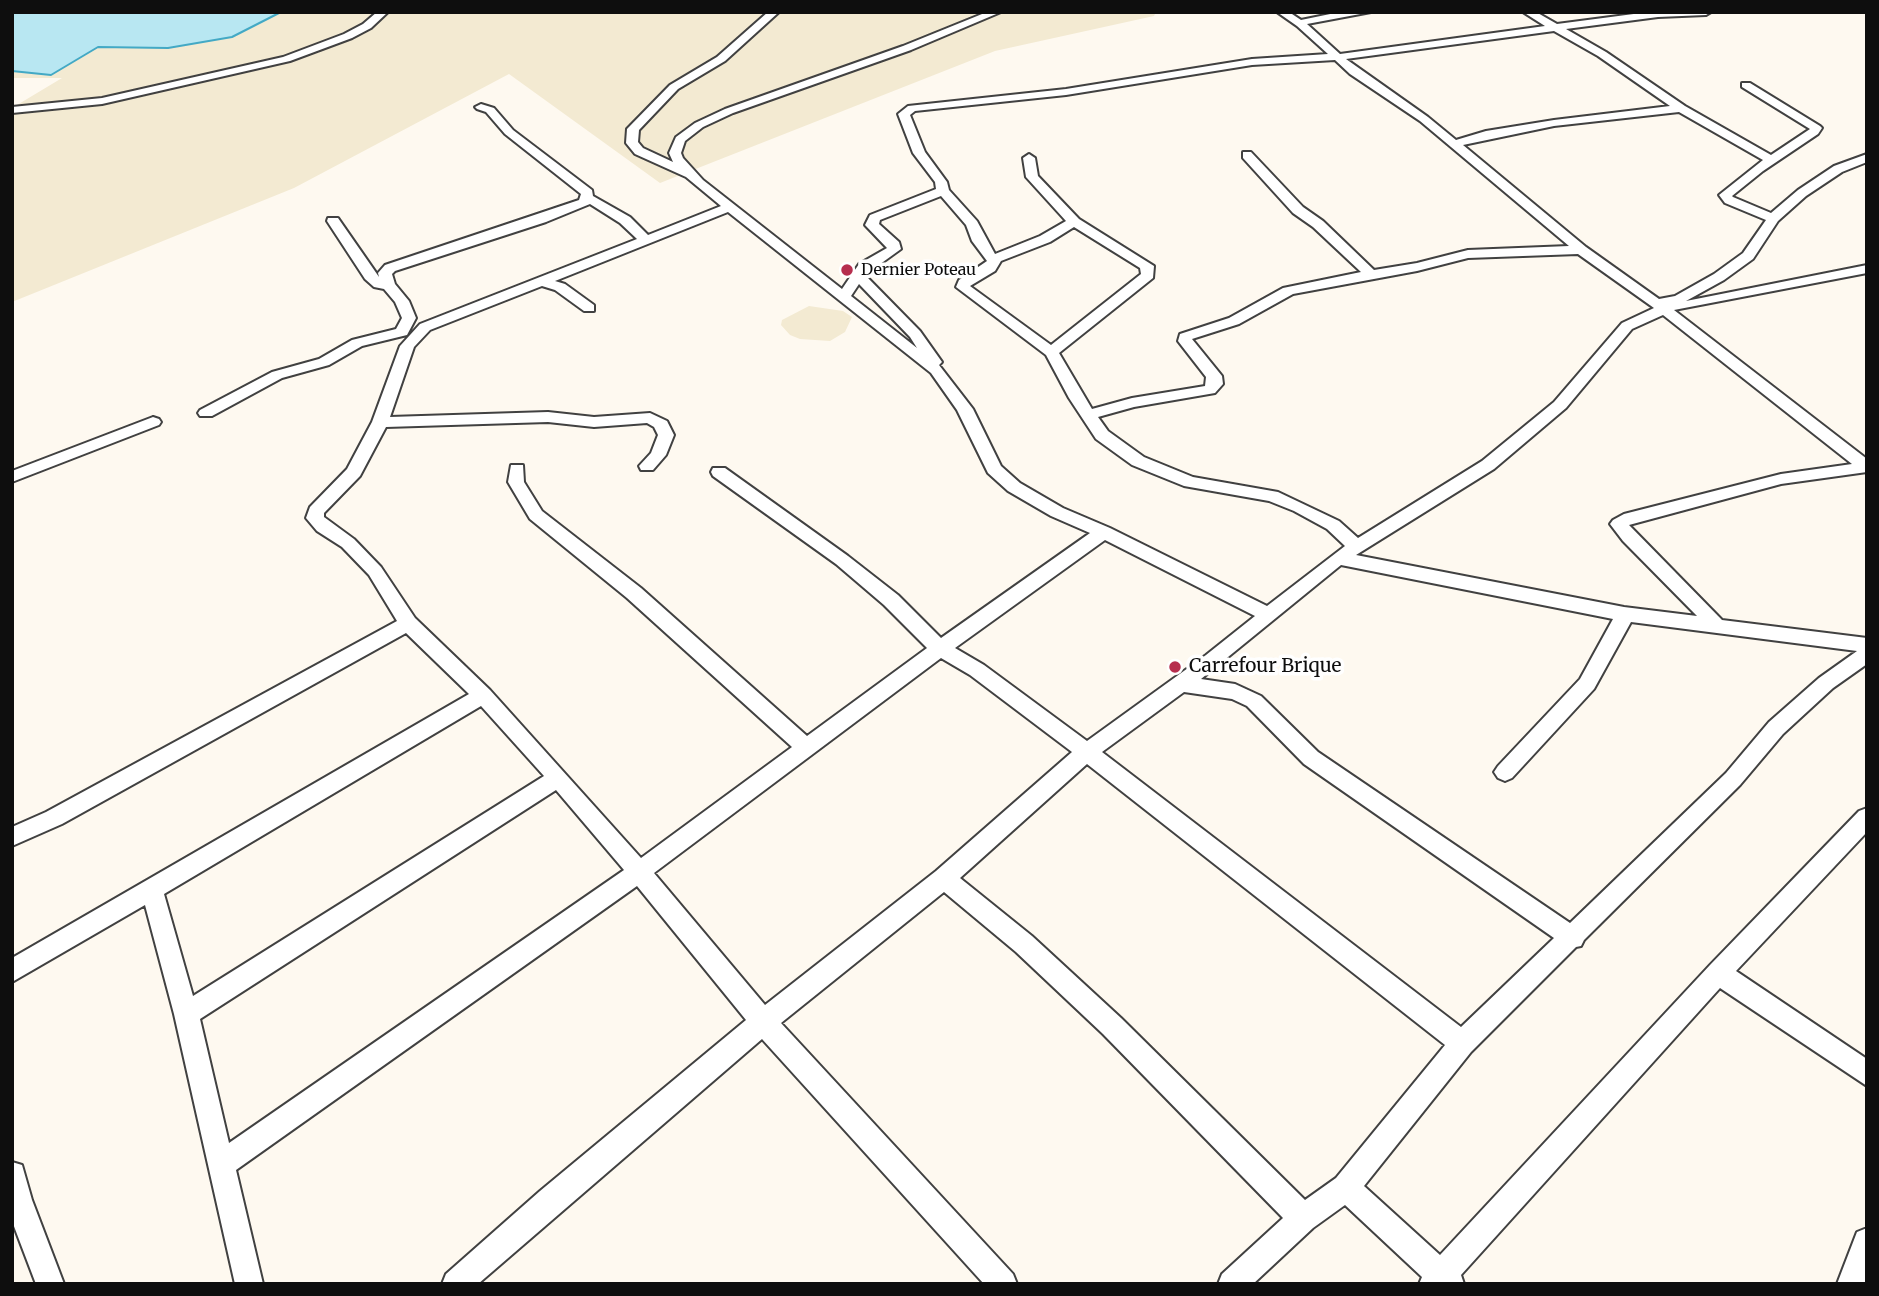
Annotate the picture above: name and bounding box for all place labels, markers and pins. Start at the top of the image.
place label: Dernier Poteau [861,260,976,280]
marker: Dernier Poteau [839,262,855,278]
place label: Carrefour Brique [1189,656,1341,678]
marker: Carrefour Brique [1167,659,1183,675]

